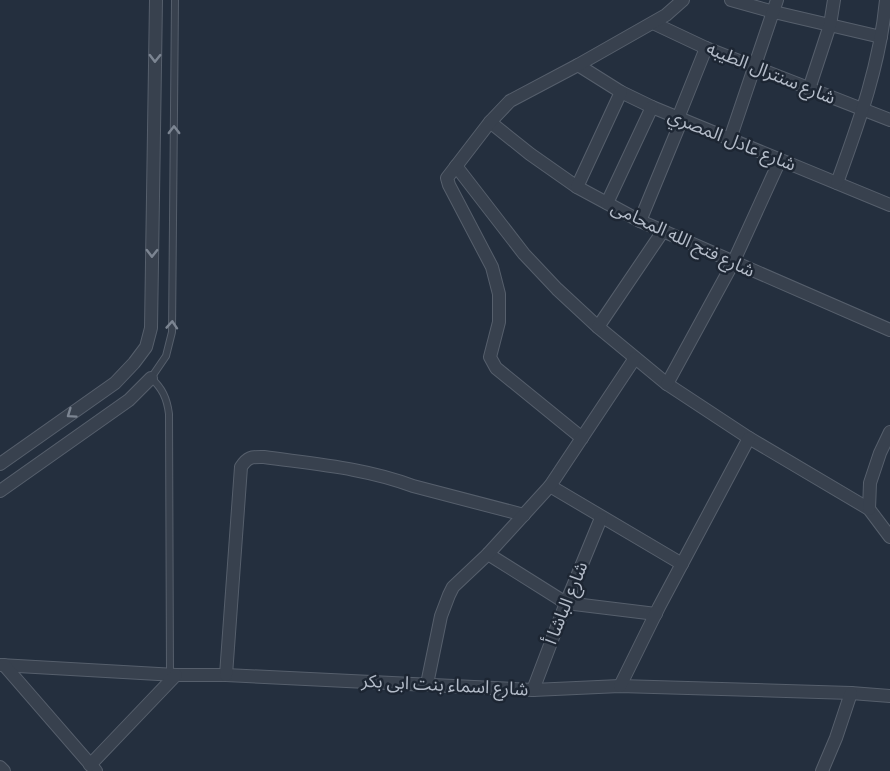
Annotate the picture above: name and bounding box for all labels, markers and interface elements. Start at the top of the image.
street label: شارع سنترال الطيبه [702,37,839,112]
one-way arrow [149,54,161,63]
street label: شارع عادل المصري [664,104,799,178]
one-way arrow [168,125,180,134]
street label: شارع فتح الله المحامى [606,196,758,285]
one-way arrow [146,249,158,258]
one-way arrow [165,320,178,329]
one-way arrow [67,407,78,418]
street label: شارع الباشا أ [539,558,595,649]
street label: شارع اسماء بنت ابى بكر [360,670,529,703]

